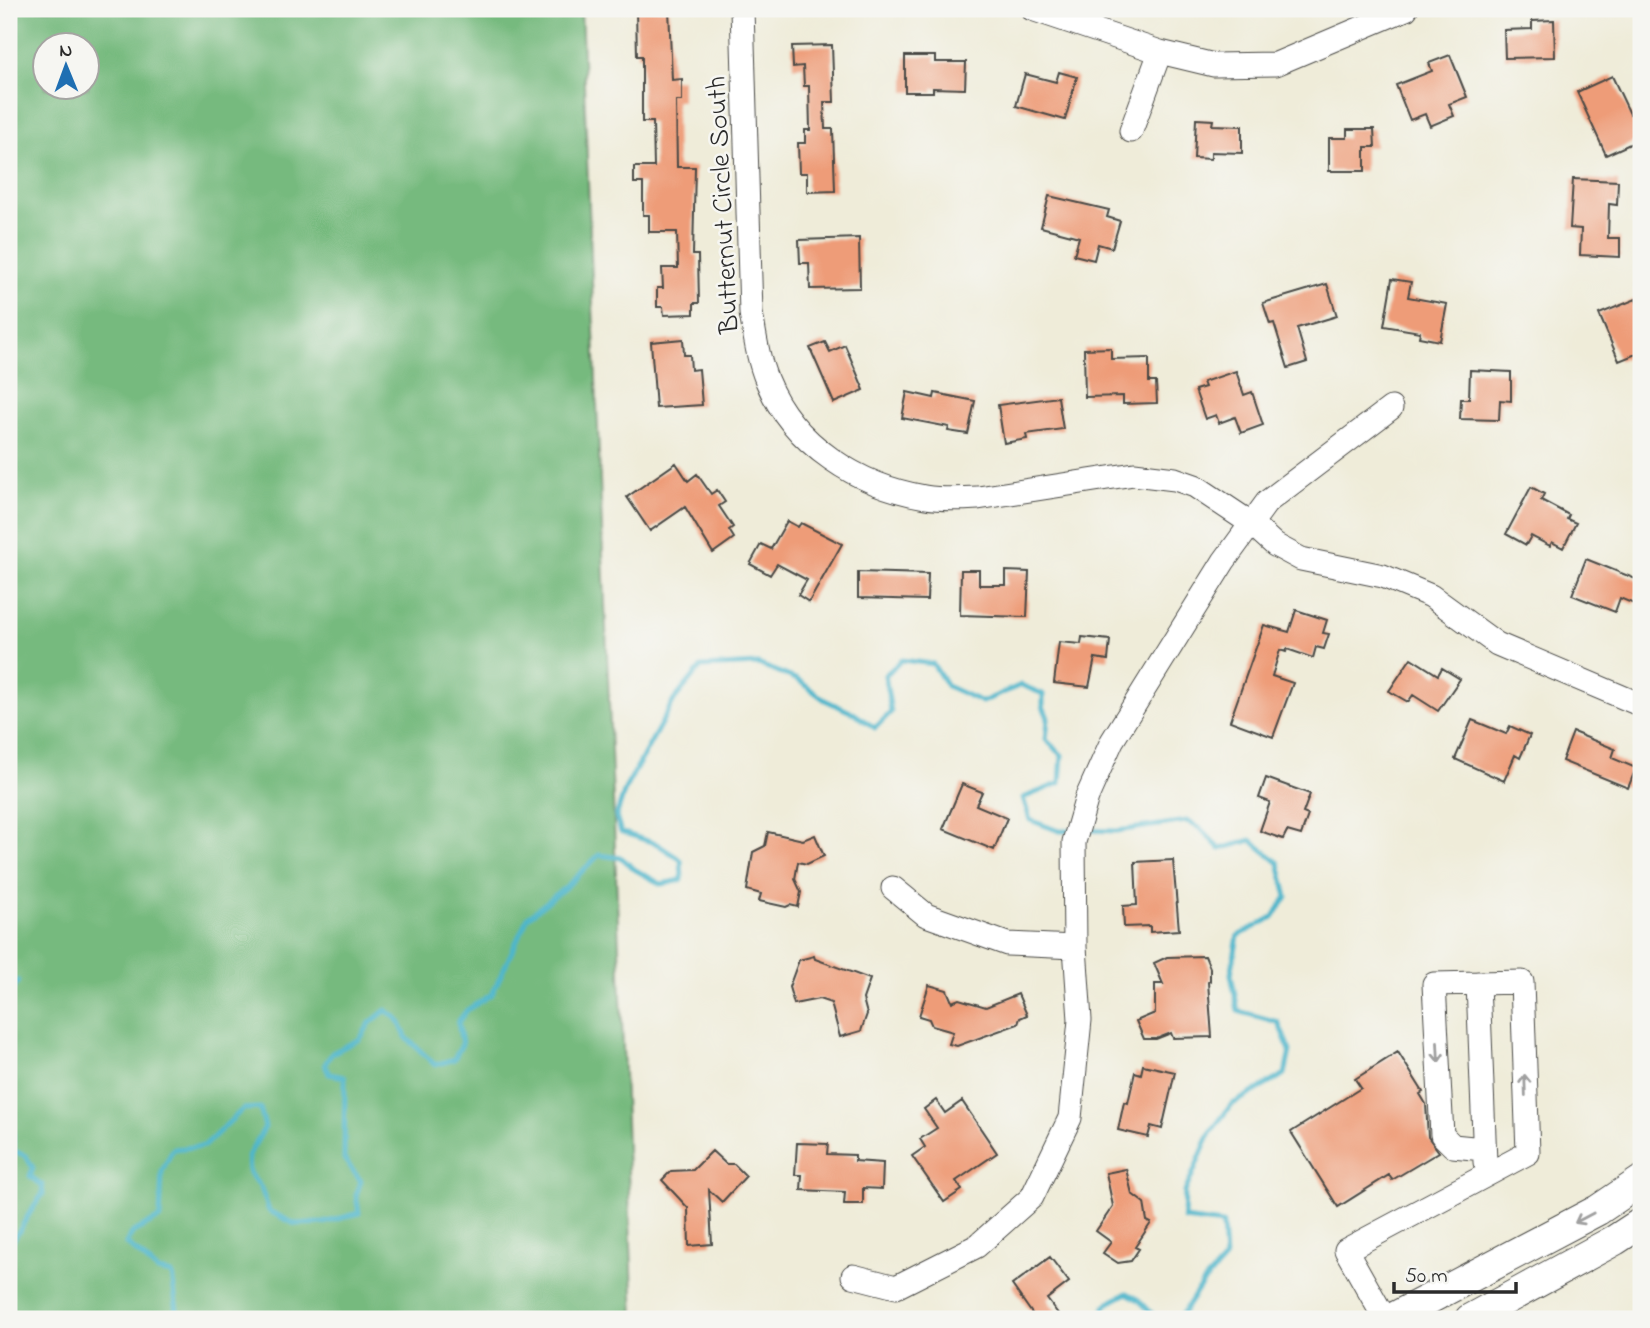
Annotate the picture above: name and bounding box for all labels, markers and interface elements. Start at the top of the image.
north arrow [32,32,102,102]
text: N [59,38,73,65]
street label: Butternut Circle South [697,75,752,336]
one-way arrow [1432,1040,1445,1063]
one-way arrow [1519,1074,1532,1097]
one-way arrow [1574,1211,1595,1225]
scale bar [1394,1251,1517,1295]
text: 50 m [1405,1262,1448,1292]

